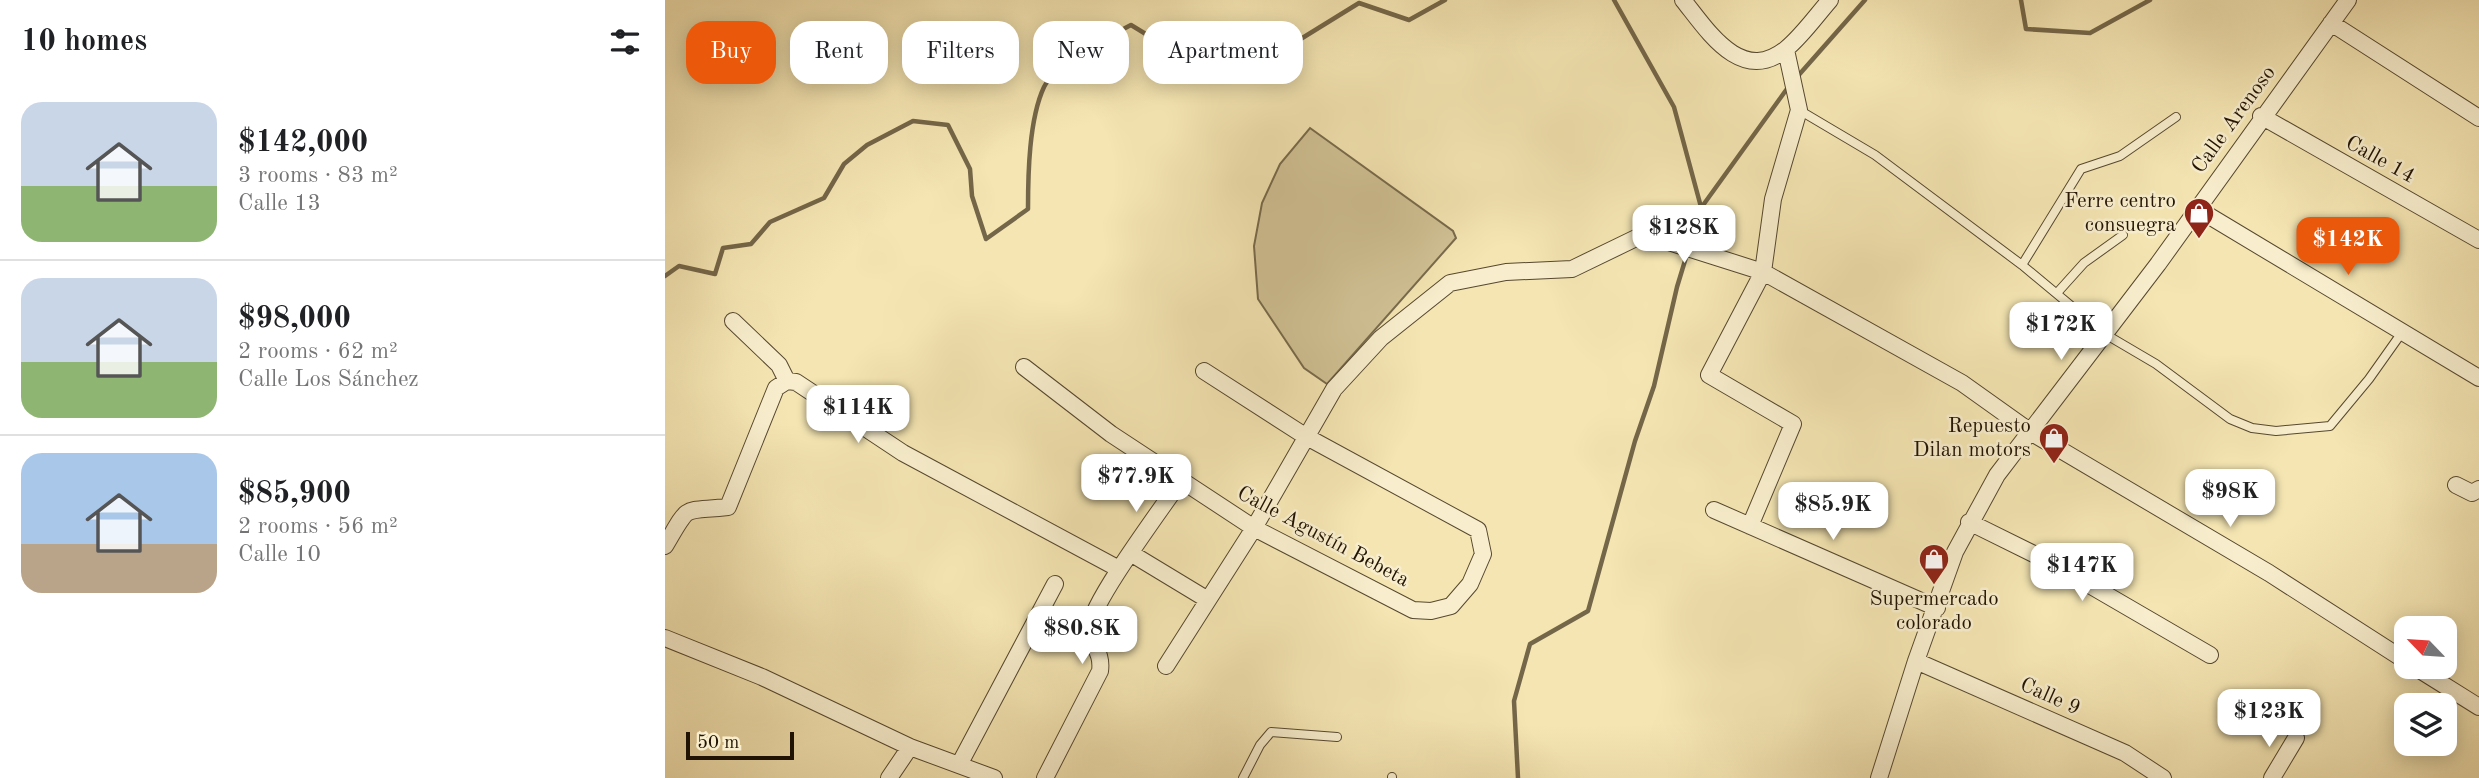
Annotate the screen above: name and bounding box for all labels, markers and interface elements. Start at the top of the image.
chip: Buy [686,21,776,84]
chip: Rent [790,21,888,84]
chip: Filters [902,21,1019,84]
chip: New [1033,21,1129,84]
chip: Apartment [1143,21,1303,84]
icon: filters [606,23,644,61]
text: 10 homes [21,27,147,57]
street label: Calle Arenoso [2188,62,2280,178]
text: $142,000 [238,128,368,158]
icon: home [77,130,161,214]
street label: Calle 14 [2342,132,2418,188]
text: 3 rooms · 83 m² [238,164,398,187]
place label: Ferre centro consuegra [2064,191,2176,236]
text: Calle 13 [238,192,321,215]
shop icon: Ferre centro consuegra [2182,196,2216,240]
pin: $128K [1635,205,1733,265]
text: $128K [1648,216,1720,239]
pin: $142K [2299,218,2397,277]
text: $142K [2312,228,2384,251]
pin: $172K [2012,302,2110,362]
text: $98,000 [238,304,351,334]
icon: home [77,306,161,390]
text: $172K [2025,313,2097,336]
text: 2 rooms · 62 m² [238,340,398,363]
text: Calle Los Sánchez [238,368,419,391]
pin: $114K [809,386,907,445]
text: $114K [822,396,894,419]
place label: Repuesto Dilan motors [1913,416,2031,461]
shop icon: Repuesto Dilan motors [2037,421,2071,465]
pin: $77.9K [1079,454,1193,514]
text: $77.9K [1097,465,1175,488]
pin: $98K [2189,470,2271,529]
text: $85,900 [238,479,351,509]
text: $98K [2201,480,2259,503]
icon: home [77,481,161,565]
pin: $85.9K [1776,482,1890,542]
street label: Calle Agustín Bebeta [1234,483,1412,591]
text: $85.9K [1794,493,1872,516]
text: 2 rooms · 56 m² [238,515,398,538]
shop icon: Supermercado colorado [1917,542,1951,586]
text: Calle 10 [238,543,321,566]
pin: $147K [2033,544,2131,603]
text: $147K [2046,554,2118,577]
place label: Supermercado colorado [1869,589,1999,634]
pin: $80.8K [1025,606,1139,666]
north arrow [2394,616,2457,679]
map controls [2394,616,2457,756]
text: $80.8K [1043,617,1121,640]
street label: Calle 9 [2017,674,2083,720]
pin: $123K [2220,690,2318,749]
button: layers [2394,693,2457,756]
text: $123K [2233,700,2305,723]
scale bar [686,729,795,761]
text: 50 m [697,734,739,753]

